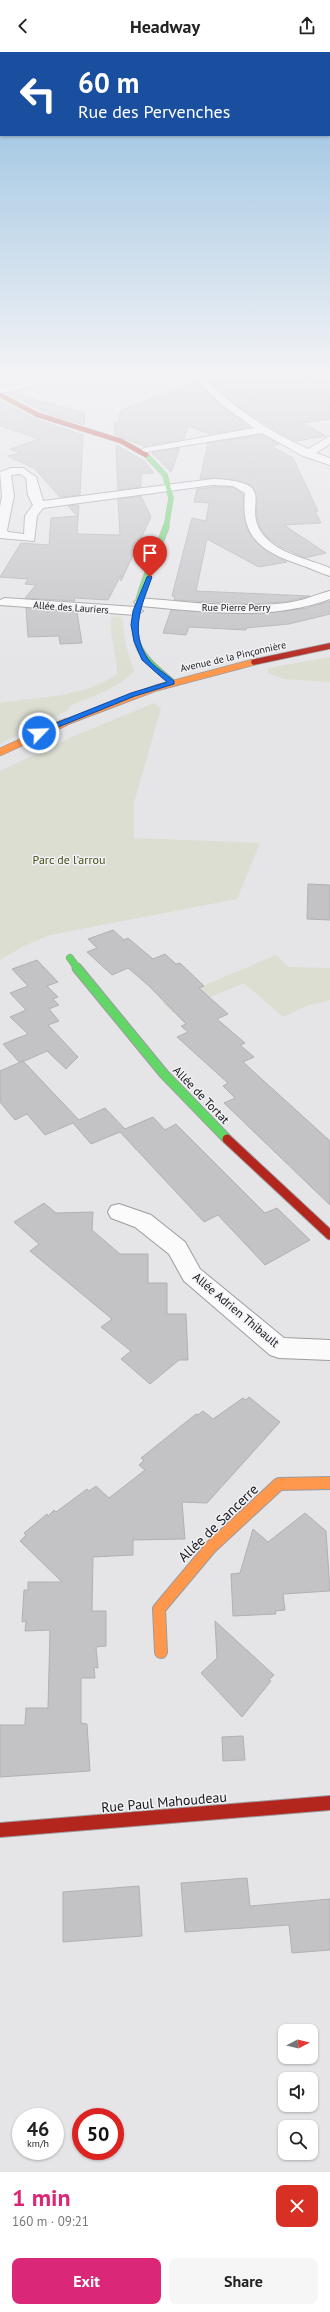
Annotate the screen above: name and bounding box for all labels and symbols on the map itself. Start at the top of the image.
pin [133,536,167,577]
street label: Allée des Lauriers [33,598,109,617]
street label: Rue Pierre Perry [202,601,271,614]
street label: Avenue de la Pinçonnière [179,638,287,675]
position arrow [18,712,60,754]
park label: Parc de l'arrou [33,852,105,867]
street label: Allée de Tortat [170,1063,233,1127]
street label: Allée Adrien Thibault [190,1269,283,1350]
street label: Allée de Sancerre [174,1480,262,1566]
street label: Rue Paul Mahoudeau [100,1788,228,1816]
north arrow [278,2024,318,2064]
speed limit sign: 50 [72,2108,124,2160]

